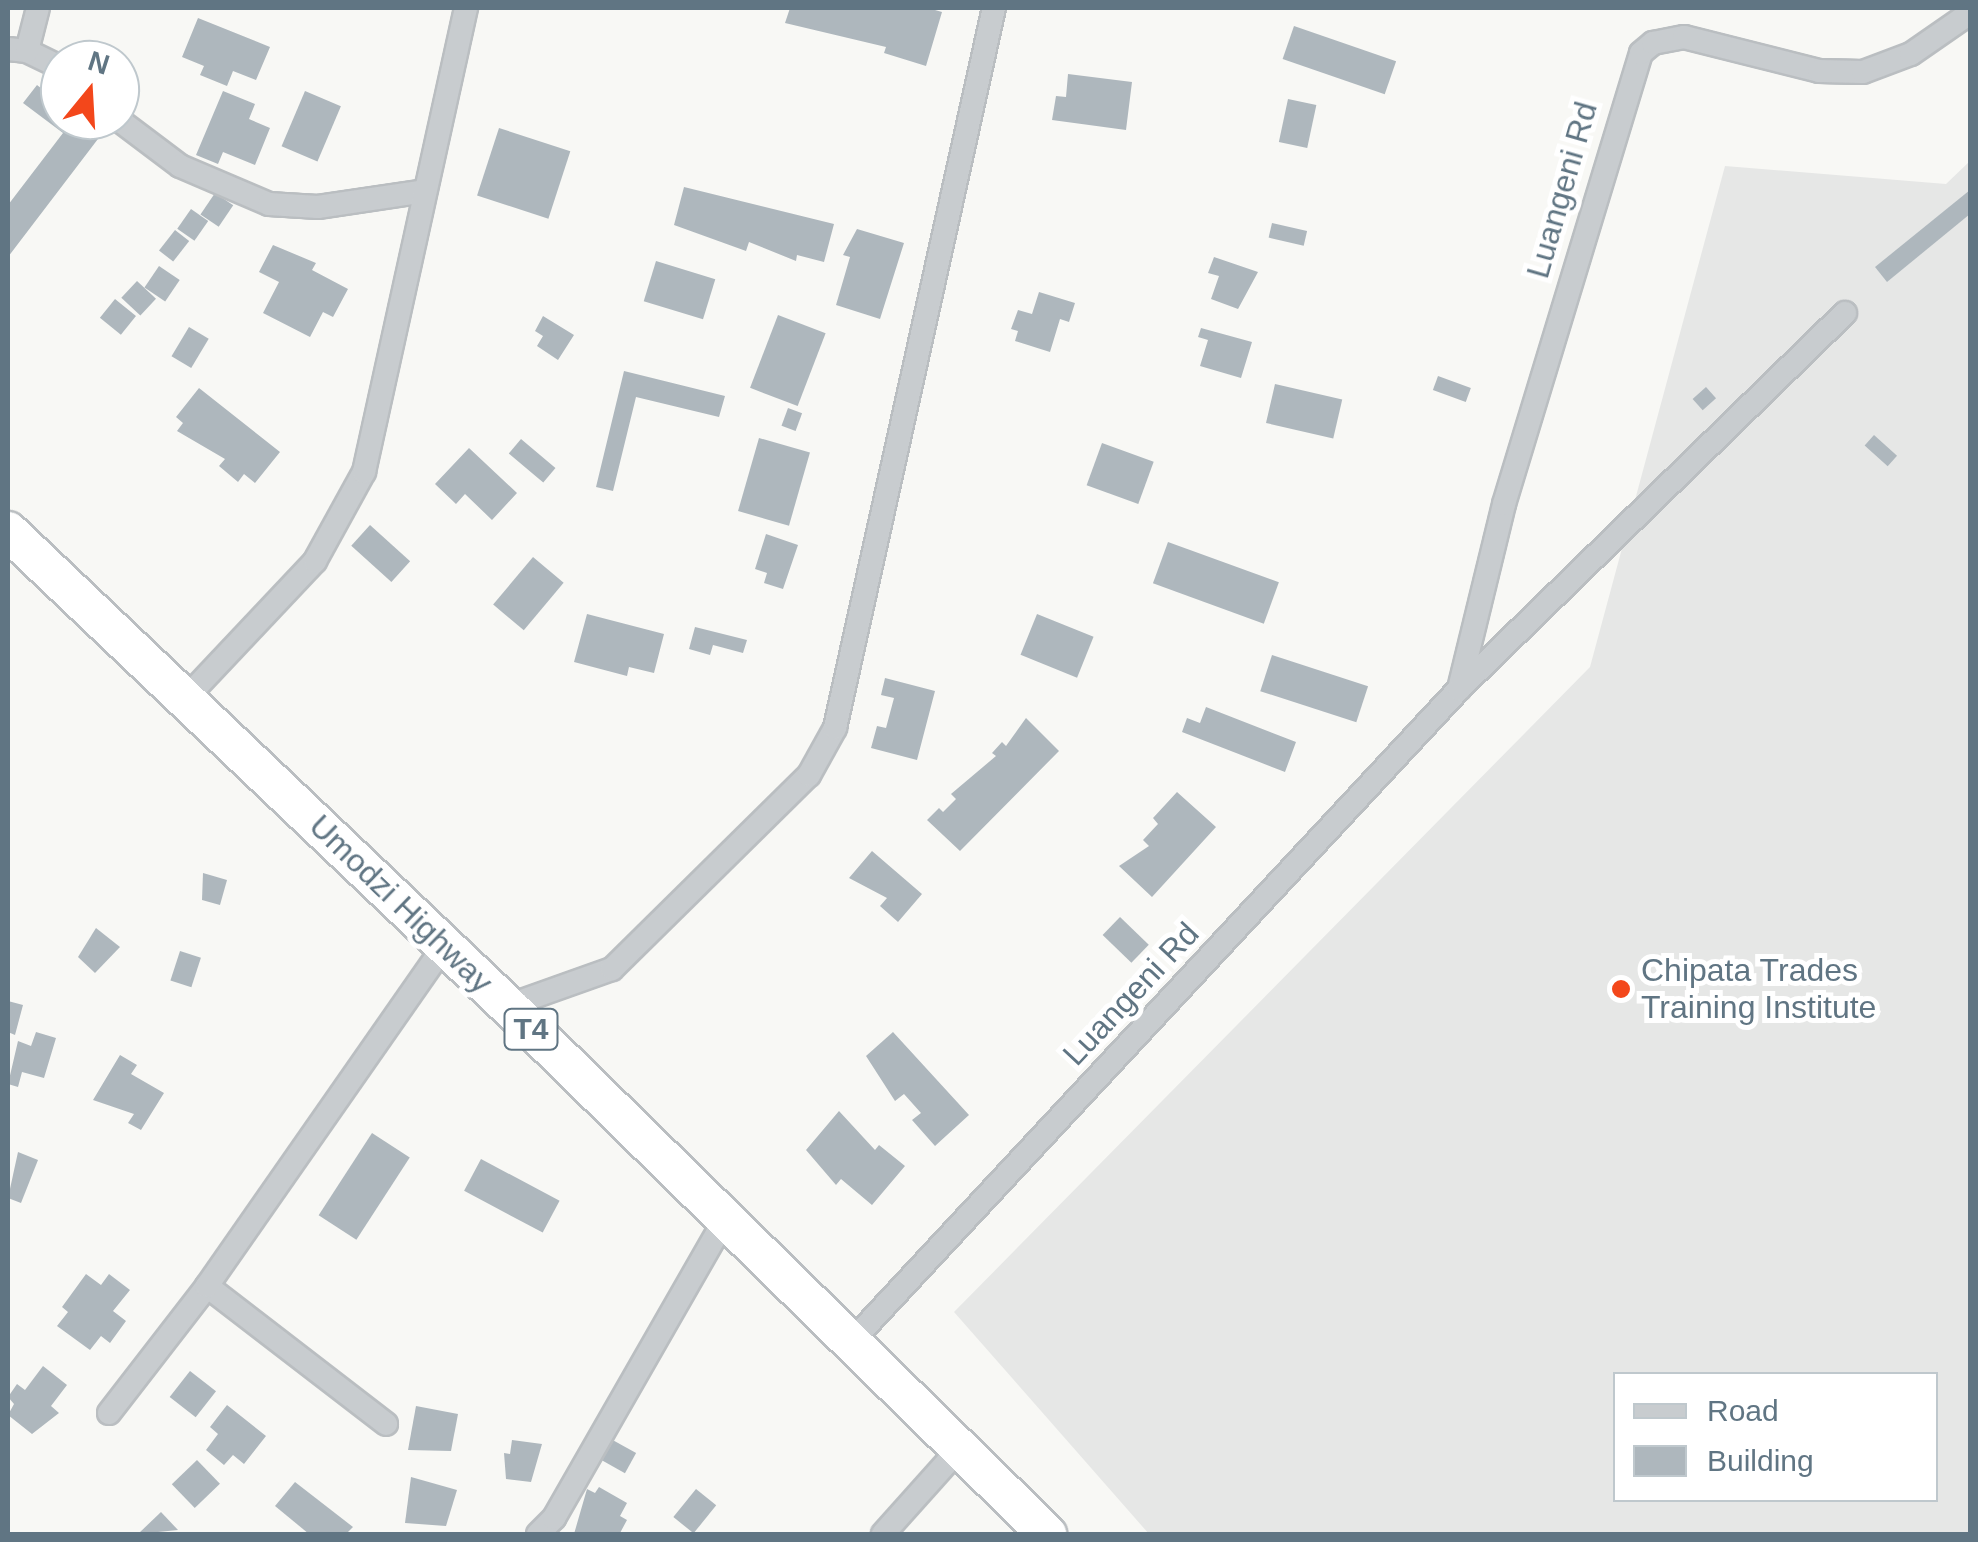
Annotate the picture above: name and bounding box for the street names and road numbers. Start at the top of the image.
street label: Luangeni Rd [1519,97,1605,283]
street label: Umodzi Highway [301,807,501,1001]
street label: Luangeni Rd [1055,915,1207,1073]
road number: T4 [501,1004,561,1054]

